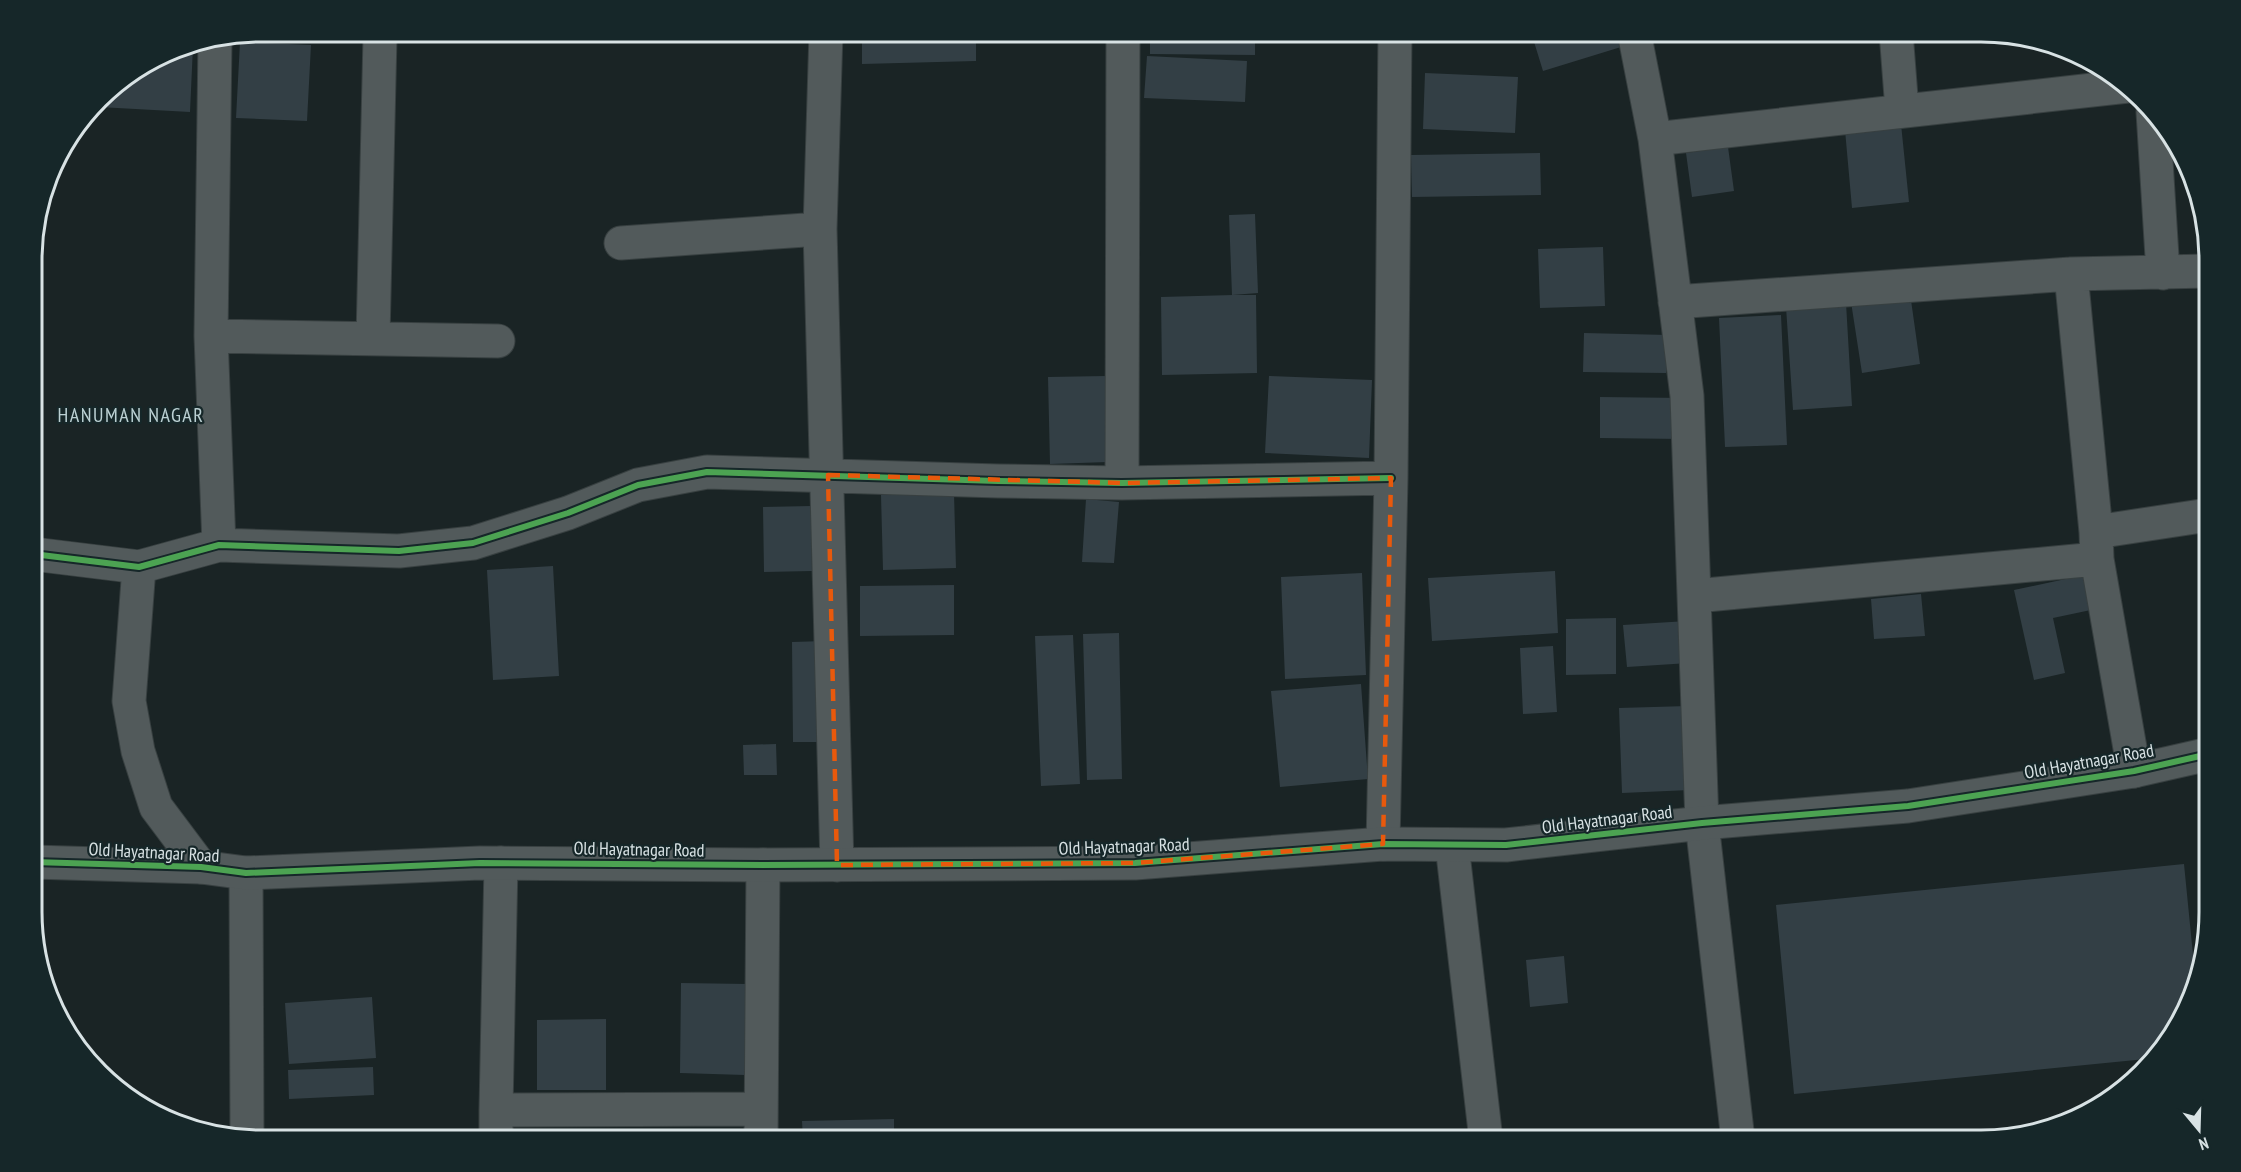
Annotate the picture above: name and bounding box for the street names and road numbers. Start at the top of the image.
street label: Old Hayatnagar Road [2022,738,2156,784]
street label: Old Hayatnagar Road [1541,800,1673,838]
street label: Old Hayatnagar Road [1058,832,1190,860]
street label: Old Hayatnagar Road [573,836,705,862]
street label: Old Hayatnagar Road [88,837,220,867]

